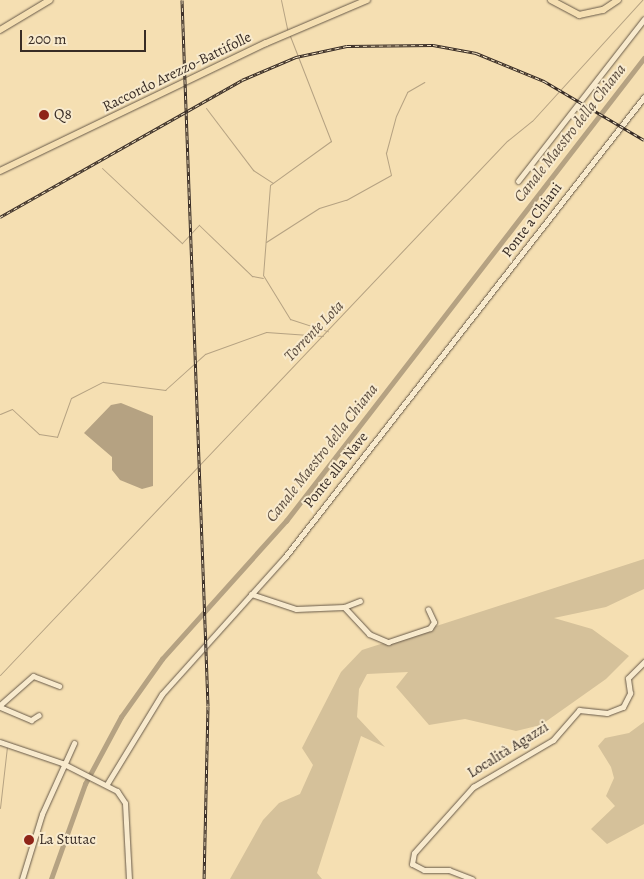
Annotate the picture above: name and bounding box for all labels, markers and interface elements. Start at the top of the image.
scale bar [22,20,149,52]
street label: Raccordo Arezzo-Battifolle [100,28,254,116]
text: 200 m [28,29,67,49]
water label: Canale Maestro della Chiana [510,60,630,206]
place label: Q8 [54,106,72,124]
marker: Q8 [38,109,50,121]
street label: Ponte a Chiani [498,179,566,261]
water label: Torrente Lota [280,297,348,365]
water label: Canale Maestro della Chiana [262,380,382,526]
street label: Ponte alla Nave [300,428,372,512]
street label: Località Agazzi [464,718,552,782]
place label: La Stutac [39,831,96,849]
marker: La Stutac [23,834,35,846]

